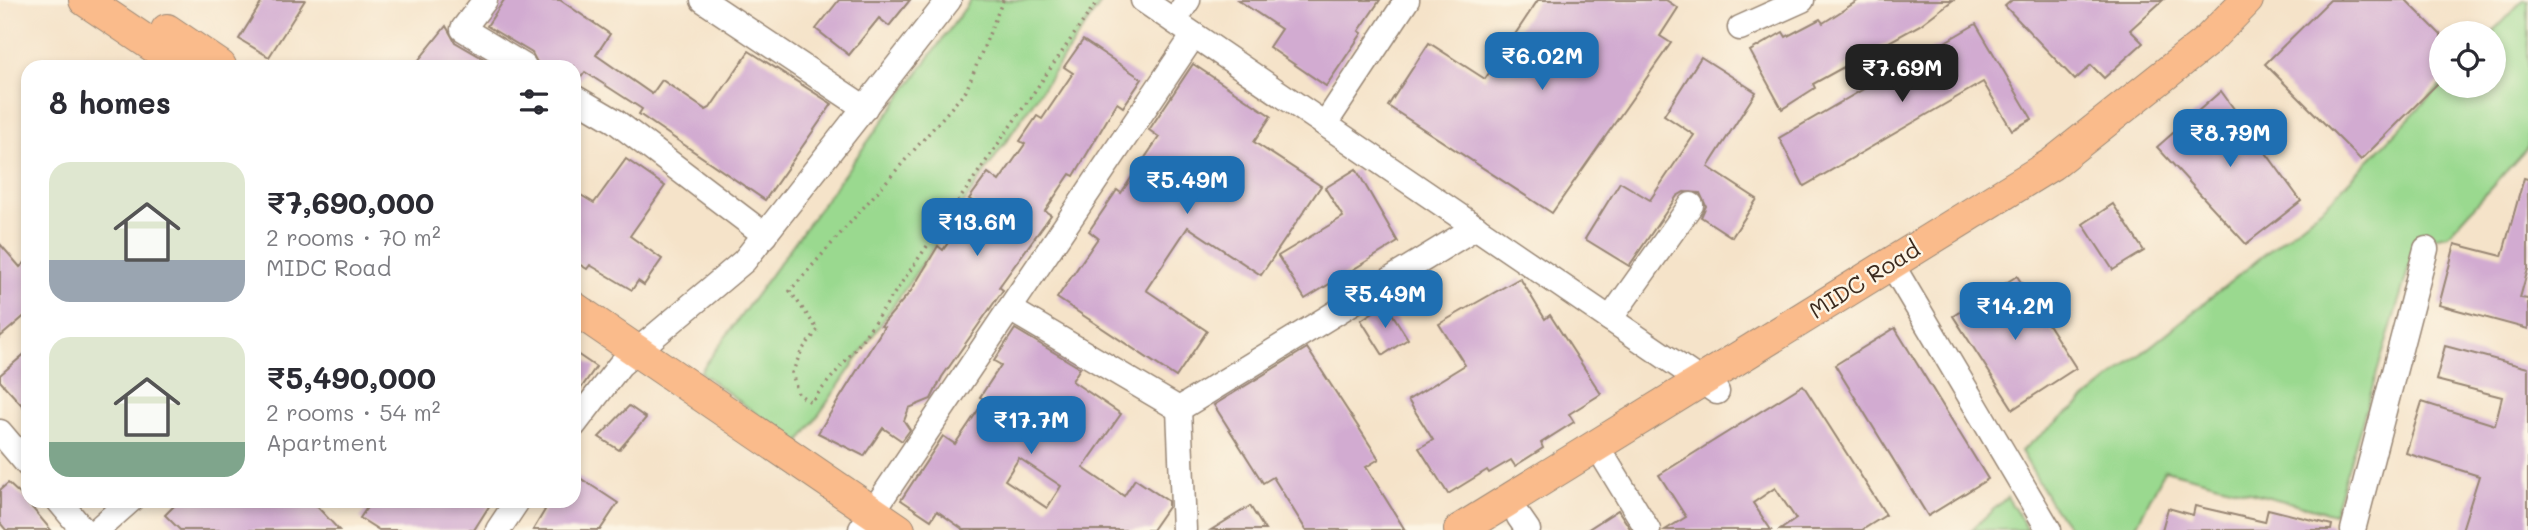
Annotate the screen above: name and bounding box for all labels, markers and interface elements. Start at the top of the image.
map controls [2429,21,2506,98]
button: locate [2429,21,2506,98]
pin: ₹6.02M [1485,32,1599,92]
text: ₹6.02M [1501,40,1583,70]
pin: ₹7.69M [1845,44,1959,104]
text: ₹7.69M [1861,52,1943,82]
text: 8 homes [49,82,171,122]
icon: filters [515,83,553,121]
pin: ₹8.79M [2173,110,2287,169]
text: ₹8.79M [2189,117,2271,147]
pin: ₹5.49M [1130,156,1244,216]
text: ₹5.49M [1146,164,1228,194]
text: ₹7,690,000 [266,182,434,222]
icon: home [105,190,189,274]
pin: ₹13.6M [920,198,1034,258]
text: ₹13.6M [938,206,1016,236]
text: 2 rooms · 70 m² [266,222,441,252]
street label: MIDC Road [1803,233,1925,325]
text: MIDC Road [266,252,391,282]
pin: ₹5.49M [1328,270,1442,330]
text: ₹5.49M [1344,278,1426,308]
pin: ₹14.2M [1958,282,2072,342]
text: ₹14.2M [1976,290,2054,320]
text: ₹5,490,000 [266,357,436,397]
icon: home [105,365,189,449]
pin: ₹17.7M [974,396,1088,456]
text: 2 rooms · 54 m² [266,397,441,427]
text: ₹17.7M [993,404,1069,434]
text: Apartment [266,427,388,457]

